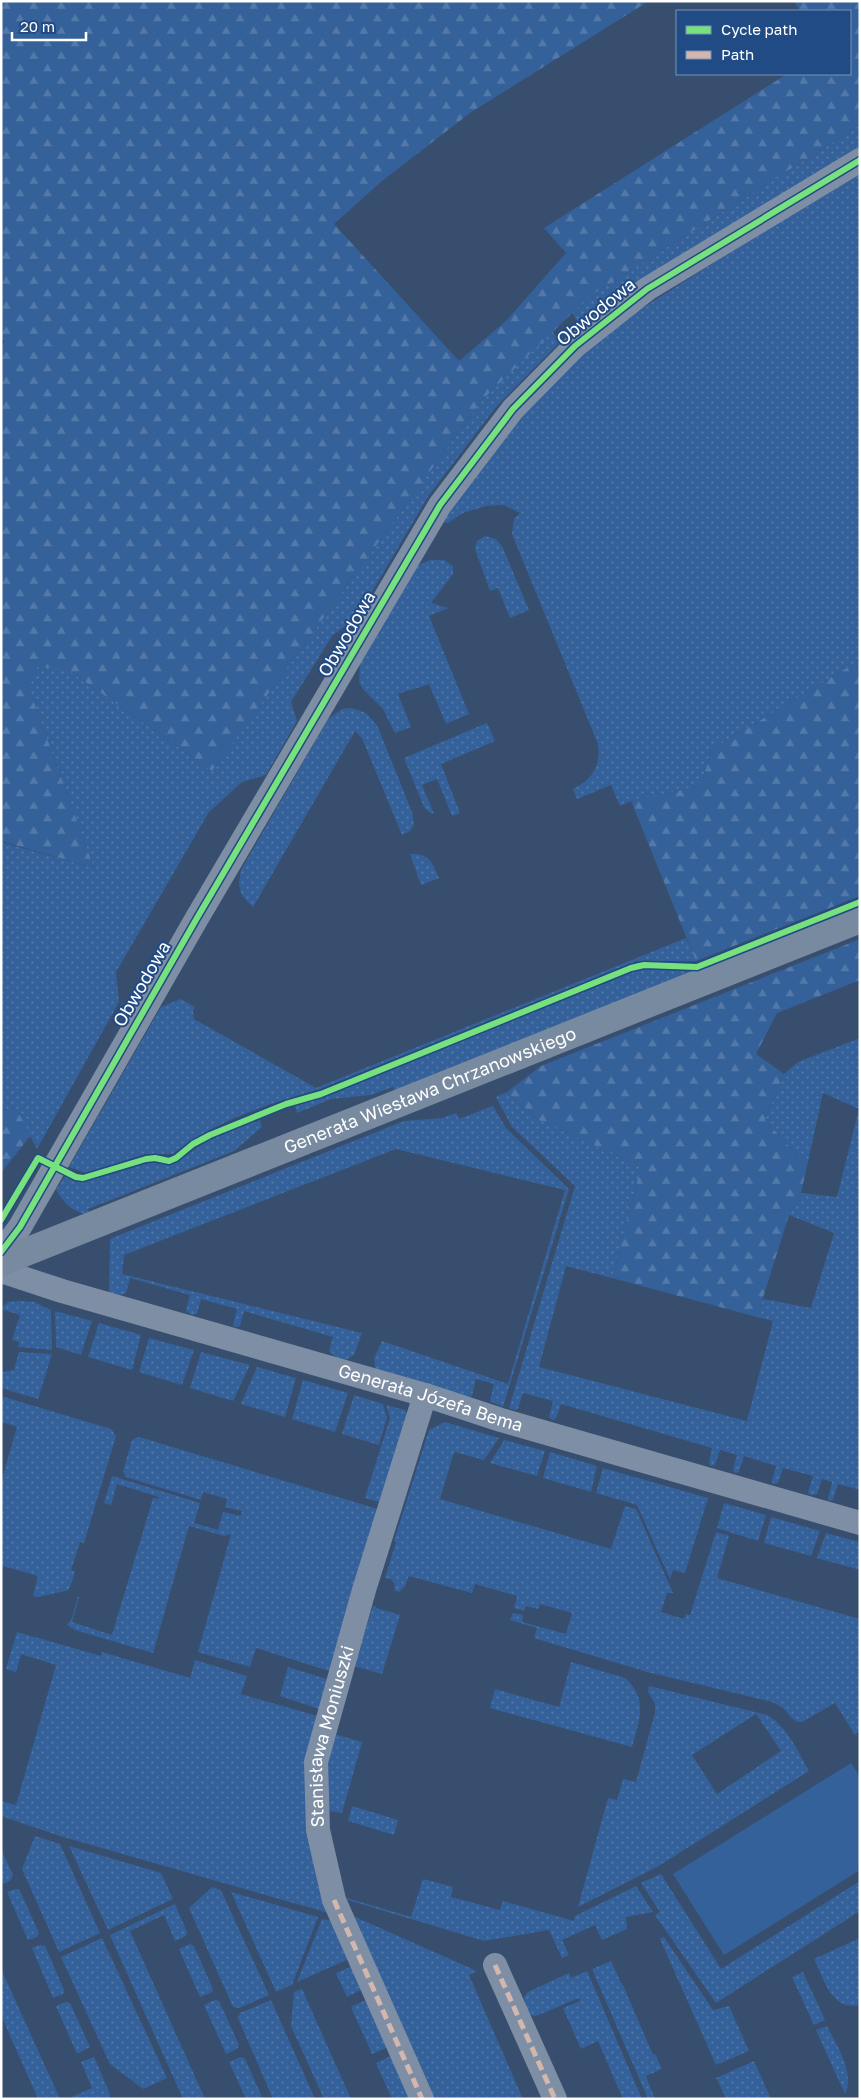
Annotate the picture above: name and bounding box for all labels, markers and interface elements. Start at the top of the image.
scale bar [12,10,86,42]
legend [676,10,851,75]
text: 20 m [20,17,55,35]
text: Cycle path [721,20,797,38]
text: Path [721,45,754,63]
street label: Obwodowa [551,273,639,350]
street label: Obwodowa [313,587,380,680]
street label: Obwodowa [108,937,175,1030]
street label: Generała Wiesława Chrzanowskiego [280,1022,579,1158]
street label: Generała Józefa Bema [336,1359,526,1436]
street label: Stanisława Moniuszki [304,1643,358,1828]

